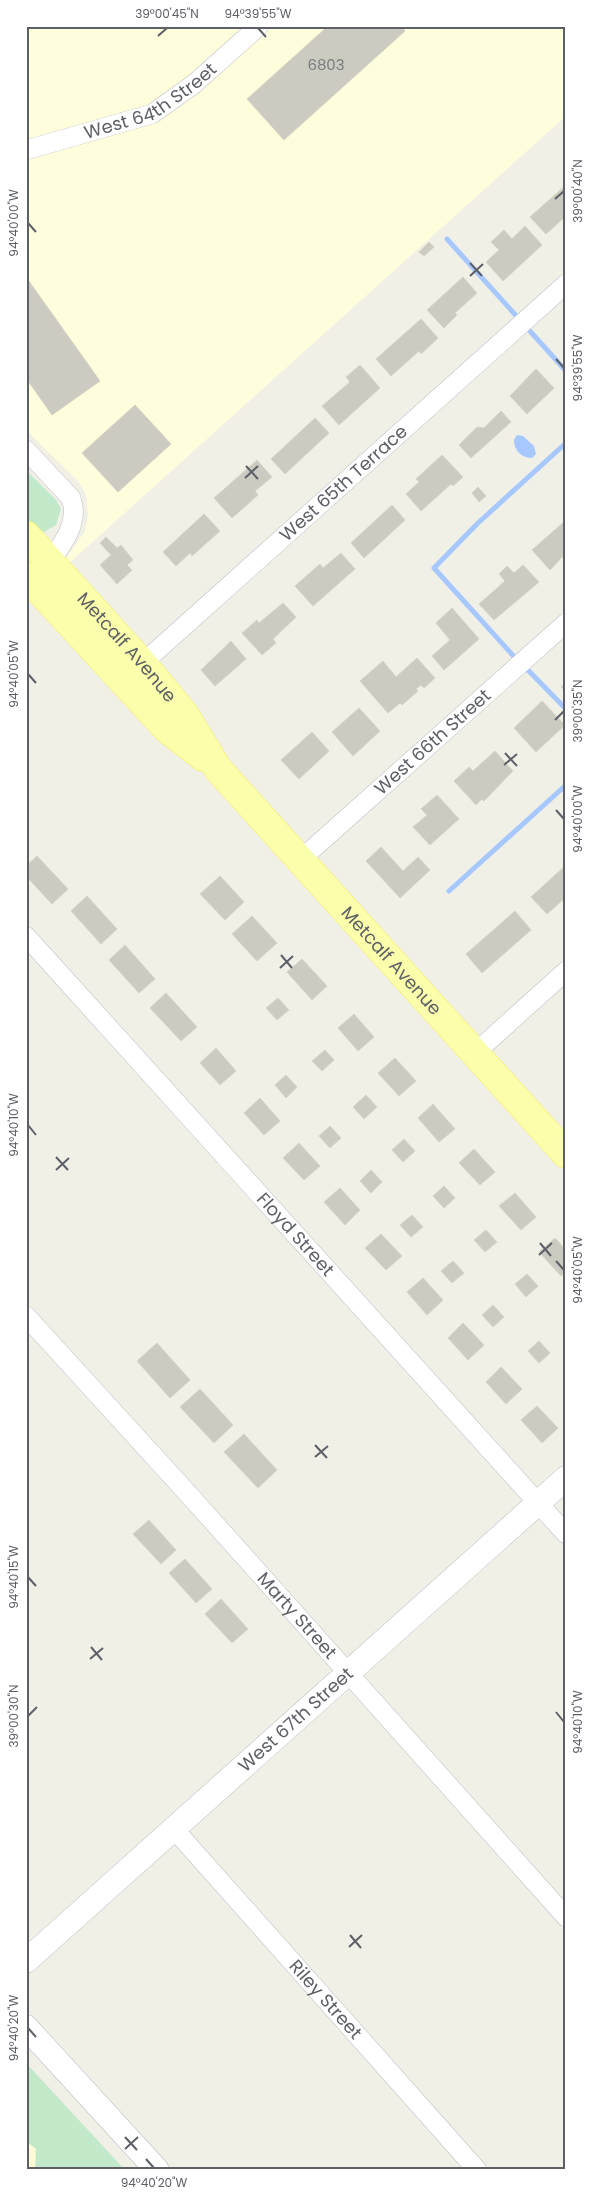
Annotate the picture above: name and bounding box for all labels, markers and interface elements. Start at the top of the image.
text: 39°00'45"N [135,5,199,22]
text: 94°39'55"W [225,5,292,22]
house number: 6803 [307,54,345,75]
street label: West 64th Street [81,57,222,145]
text: 39°00'40"N [569,159,586,223]
text: 94°40'00"W [5,189,22,257]
text: 94°39'55"W [569,334,586,401]
street label: West 65th Terrace [274,419,413,547]
street label: Metcalf Avenue [72,587,183,707]
text: 94°40'05"W [5,640,22,708]
text: 39°00'35"N [569,679,586,743]
street label: West 66th Street [369,683,496,800]
text: 94°40'00"W [569,785,586,853]
street label: Metcalf Avenue [336,900,448,1020]
text: 94°40'10"W [5,1093,22,1157]
street label: Floyd Street [251,1187,340,1281]
text: 94°40'05"W [569,1236,586,1304]
text: 94°40'15"W [5,1545,22,1609]
street label: Marty Street [252,1566,343,1664]
street label: West 67th Street [233,1661,358,1777]
text: 39°00'30"N [5,1684,22,1748]
text: 94°40'10"W [569,1690,586,1754]
street label: Riley Street [284,1954,368,2044]
text: 94°40'20"W [5,1994,22,2061]
text: 94°40'20"W [121,2174,188,2191]

